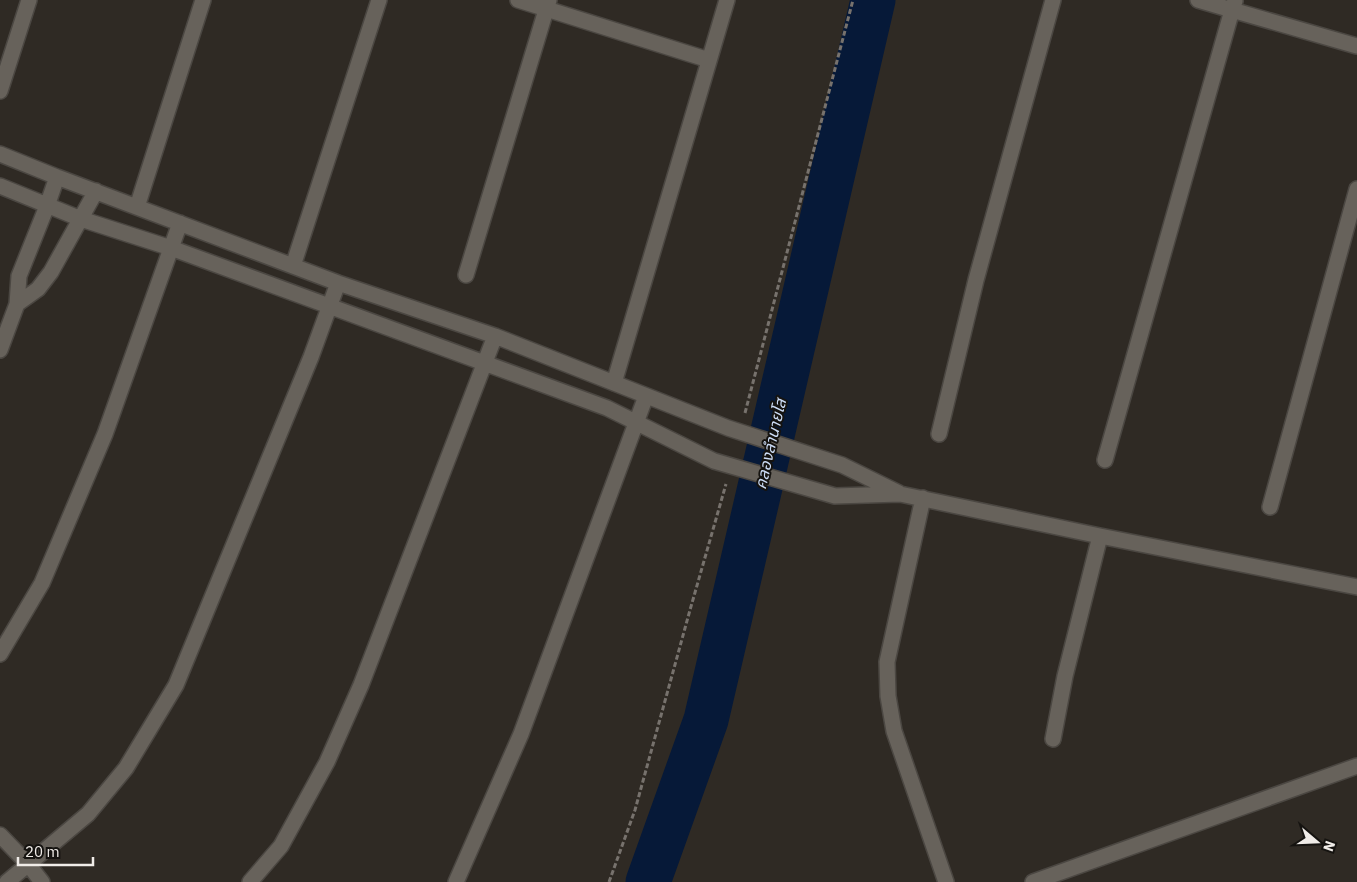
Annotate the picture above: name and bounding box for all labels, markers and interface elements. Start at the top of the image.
water label: คลองลำนายโส [750,395,791,491]
north arrow [1292,817,1342,867]
scale bar [18,834,92,866]
text: N [1319,839,1339,854]
text: 20 m [25,842,60,861]

